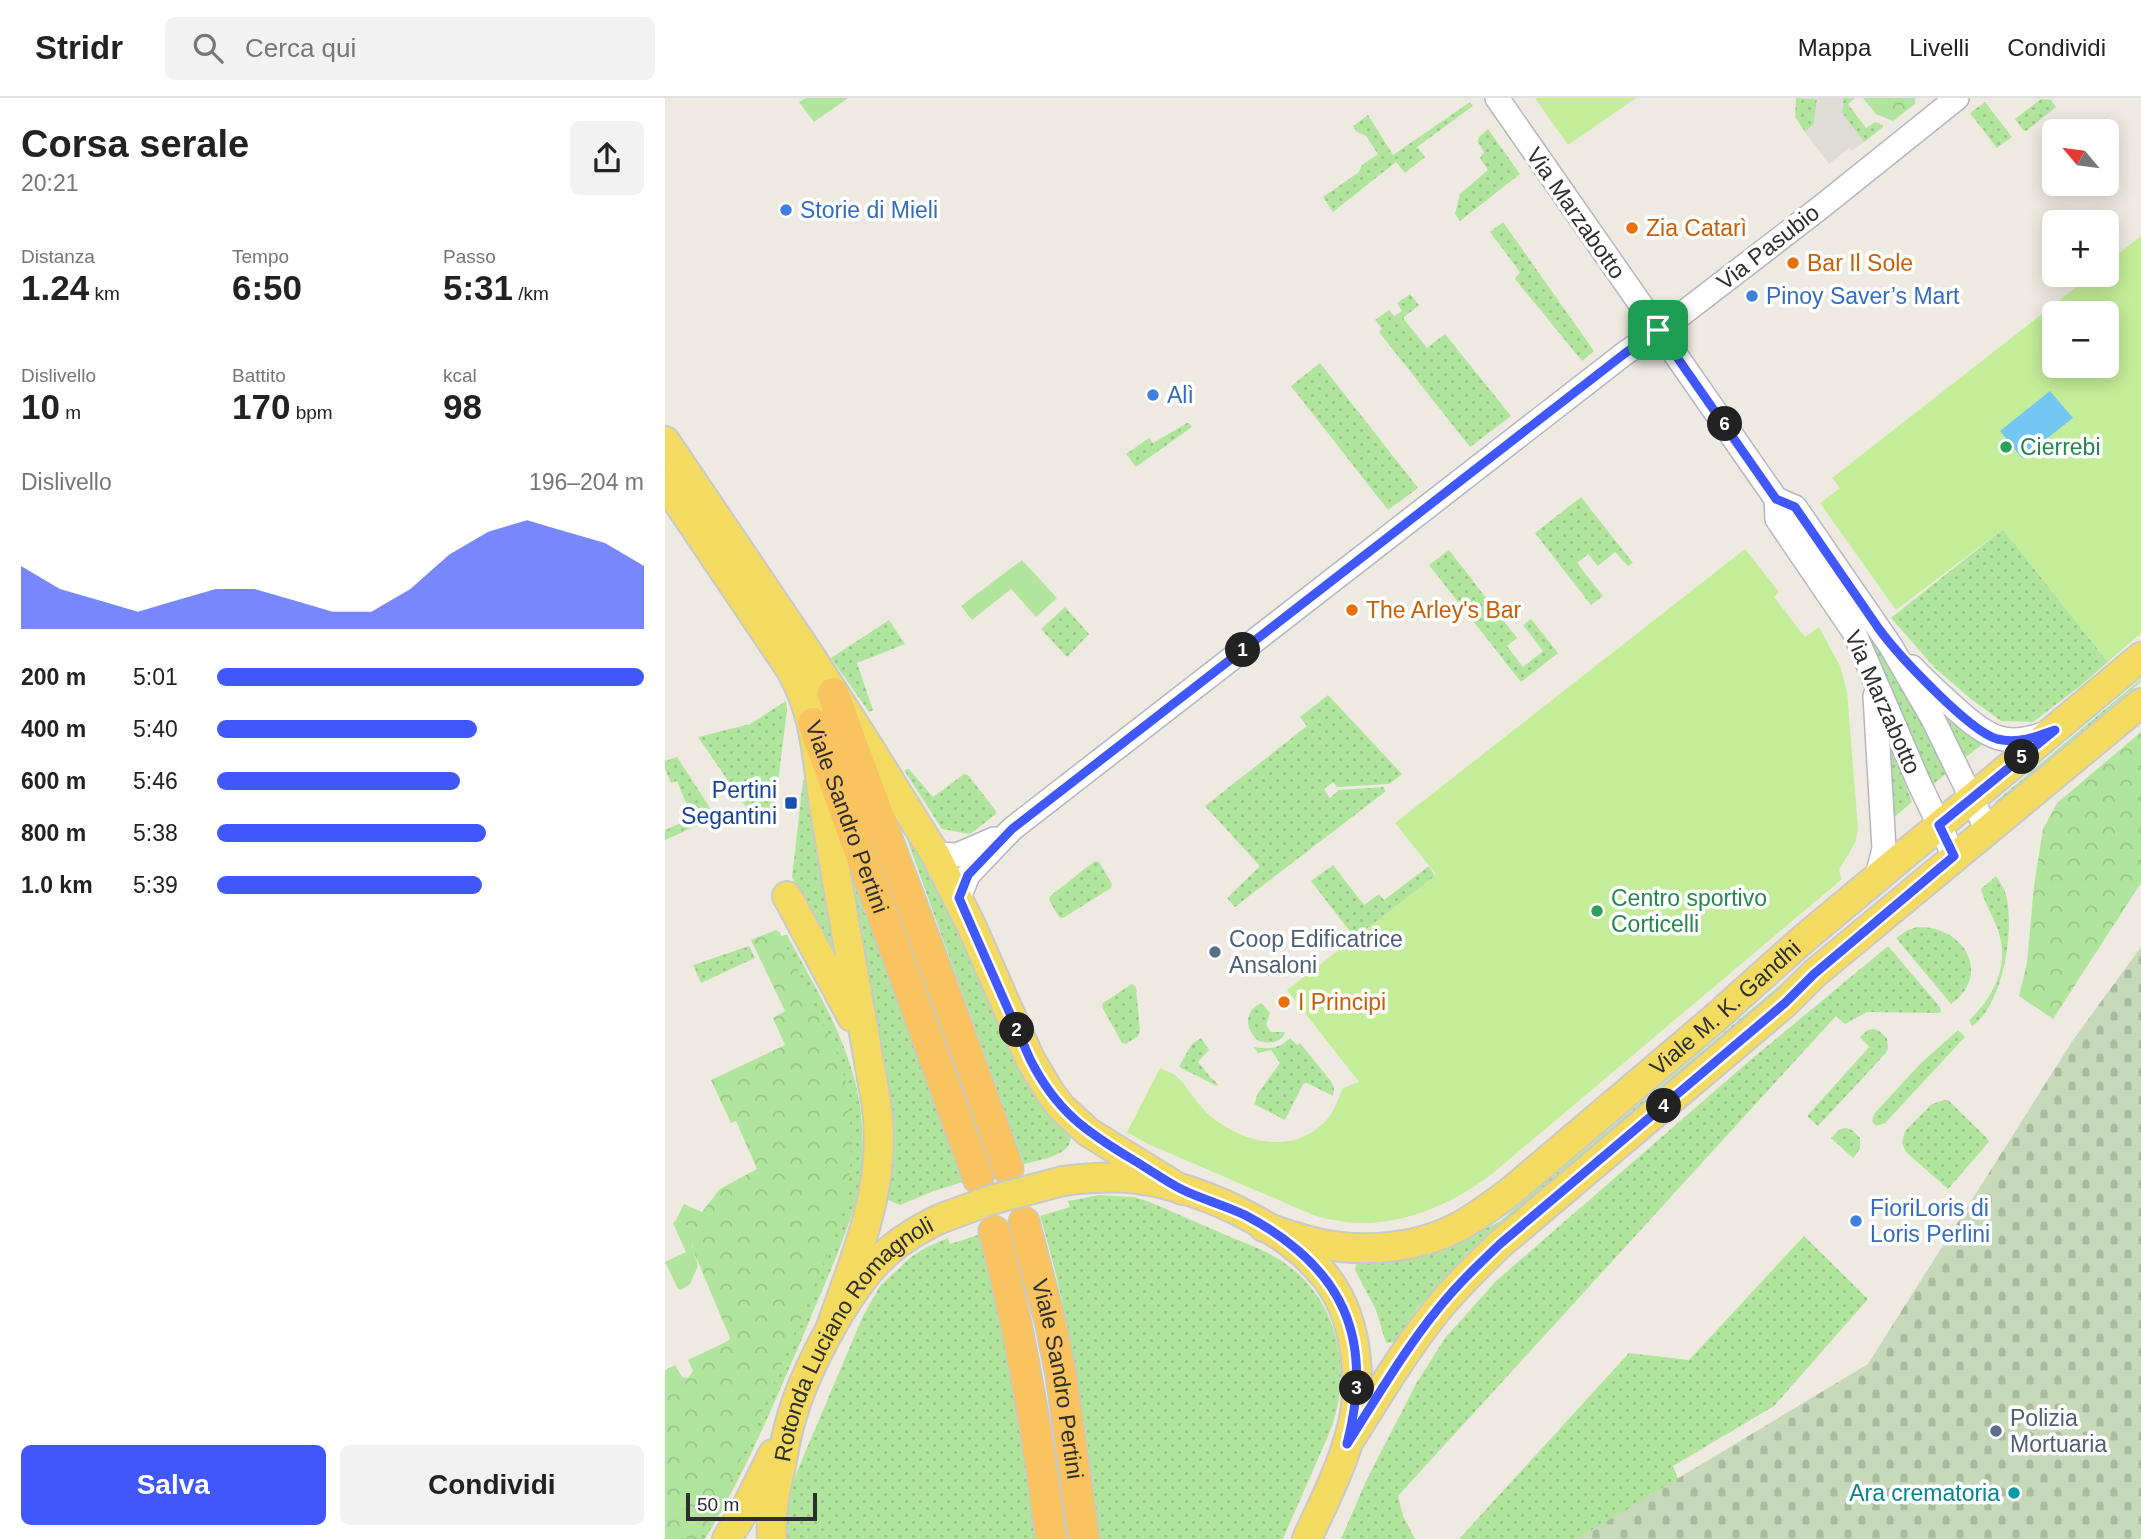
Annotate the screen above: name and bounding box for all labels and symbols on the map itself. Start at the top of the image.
north arrow [2042,119,2119,196]
street label: Via Marzabotto [1521,142,1631,284]
place label: Storie di Mieli [800,197,938,223]
street label: Via Pasubio [1712,199,1824,295]
marker: Storie di Mieli [778,202,794,218]
place label: Zia Catarì [1646,215,1747,241]
marker: Zia Catarì [1624,220,1640,236]
place label: Bar Il Sole [1807,250,1913,276]
marker: Bar Il Sole [1785,255,1801,271]
place label: Pinoy Saver’s Mart [1766,283,1960,309]
marker: Pinoy Saver’s Mart [1744,288,1760,304]
pin [1628,300,1688,360]
place label: Alì [1167,382,1194,408]
marker: Alì [1145,387,1161,403]
pin: 6 [1707,406,1743,442]
place label: Cierrebi [2020,434,2101,460]
marker: Cierrebi [1998,439,2014,455]
place label: The Arley's Bar [1366,597,1522,623]
marker: The Arley's Bar [1344,602,1360,618]
street label: Via Marzabotto [1840,626,1926,778]
pin: 1 [1225,632,1261,668]
street label: Viale Sandro Pertini [800,717,894,917]
pin: 5 [2005,740,2039,774]
place label: Pertini Segantini [681,777,777,829]
marker: Pertini Segantini [783,795,799,811]
place label: Centro sportivo Corticelli [1611,885,1767,937]
marker: Centro sportivo Corticelli [1589,903,1605,919]
place label: Coop Edificatrice Ansaloni [1229,926,1403,978]
street label: Viale M. K. Gandhi [1645,935,1806,1081]
marker: Coop Edificatrice Ansaloni [1207,944,1223,960]
place label: I Principi [1298,989,1386,1015]
marker: I Principi [1276,994,1292,1010]
pin: 2 [999,1012,1035,1048]
pin: 4 [1647,1088,1681,1124]
place label: FioriLoris di Loris Perlini [1870,1195,1990,1247]
street label: Rotonda Luciano Romagnoli [769,1212,937,1464]
marker: FioriLoris di Loris Perlini [1848,1213,1864,1229]
street label: Viale Sandro Pertini [1027,1276,1088,1481]
pin: 3 [1339,1370,1375,1406]
place label: Polizia Mortuaria [2010,1405,2107,1457]
marker: Polizia Mortuaria [1988,1423,2004,1439]
place label: Ara crematoria [1849,1480,2000,1506]
marker: Ara crematoria [2006,1485,2022,1501]
scale bar [686,1490,817,1522]

